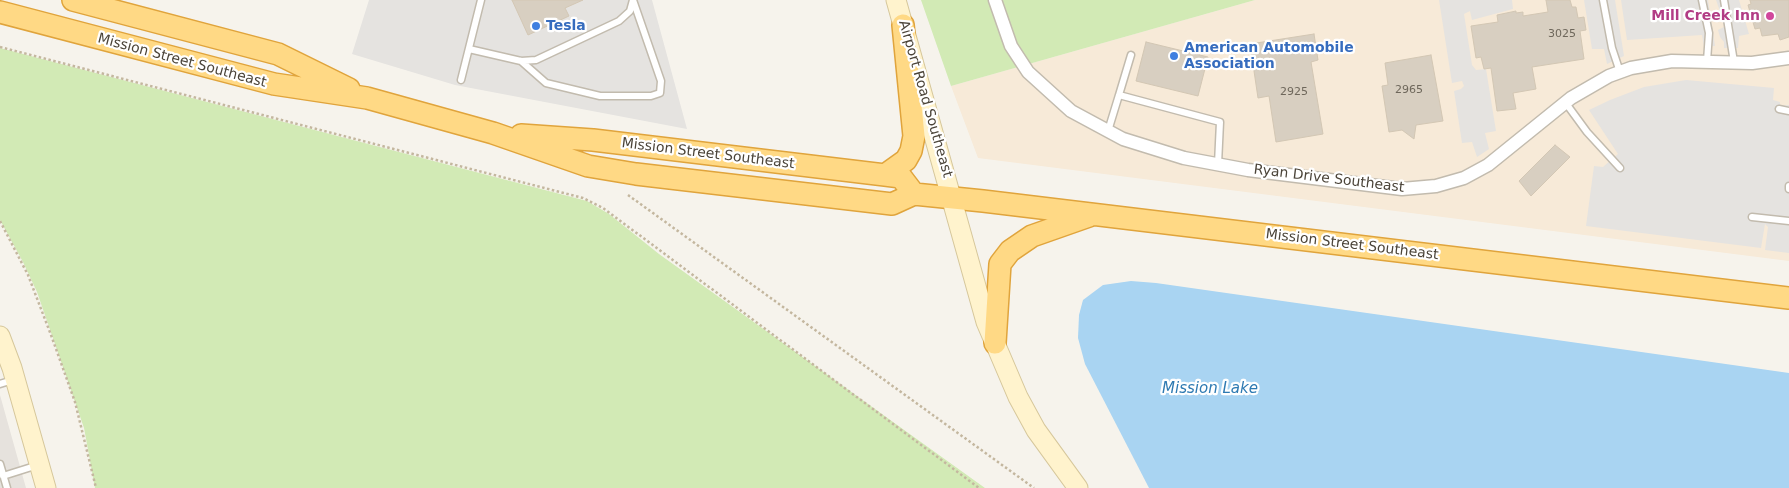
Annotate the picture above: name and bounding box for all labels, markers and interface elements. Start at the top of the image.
place label: Mill Creek Inn [1651,8,1760,24]
marker: Mill Creek Inn [1764,10,1776,22]
place label: Tesla [546,18,586,34]
street label: Airport Road Southeast [895,19,955,179]
marker: Tesla [530,20,542,32]
house number: 3025 [1548,27,1576,41]
street label: Mission Street Southeast [96,30,268,92]
place label: American Automobile Association [1184,40,1354,72]
marker: American Automobile Association [1168,50,1180,62]
house number: 2965 [1395,83,1423,97]
house number: 2925 [1280,85,1308,99]
street label: Mission Street Southeast [621,135,795,173]
street label: Ryan Drive Southeast [1253,161,1405,197]
street label: Mission Street Southeast [1265,226,1439,264]
water label: Mission Lake [1162,380,1258,398]

